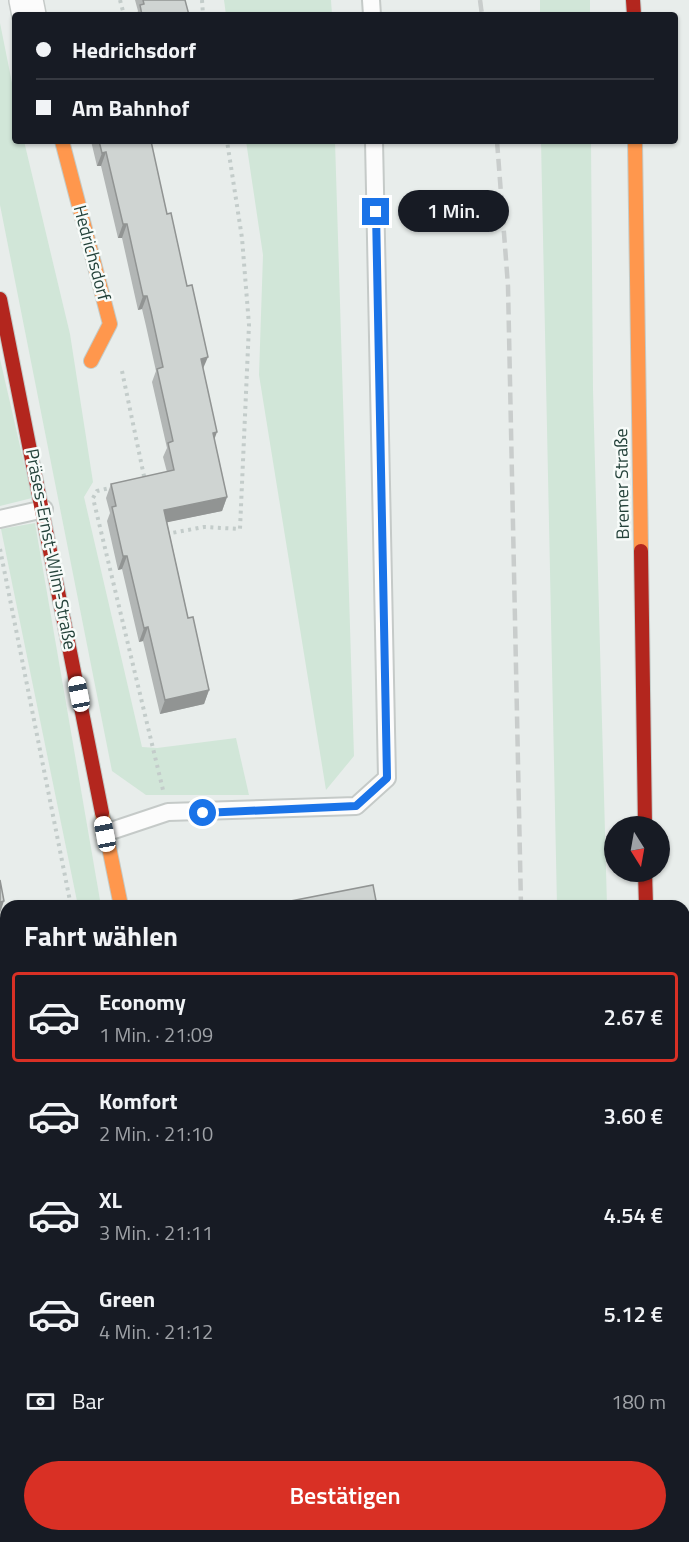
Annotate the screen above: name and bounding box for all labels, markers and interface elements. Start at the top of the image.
text: Hedrichsdorf [72,33,196,67]
text: Am Bahnhof [72,91,189,125]
callout: 1 Min. [397,191,508,233]
text: 1 Min. [427,195,480,226]
route end [362,198,389,225]
street label: Hedrichsdorf [67,202,118,304]
street label: Bremer Straße [607,428,636,540]
street label: Präses-Ernst-Wilm-Straße [19,446,84,652]
car [67,675,91,713]
route start [189,799,216,826]
car [93,815,117,853]
north arrow [604,816,670,882]
map controls [604,816,670,882]
text: Fahrt wählen [24,915,178,956]
text: Economy [99,985,186,1019]
icon: car [27,990,81,1044]
text: 2.67 € [604,1000,663,1034]
text: 1 Min. · 21:09 [99,1019,213,1050]
text: Komfort [99,1084,178,1118]
icon: car [27,1089,81,1143]
text: 3.60 € [604,1099,663,1133]
text: 2 Min. · 21:10 [99,1118,213,1149]
text: XL [99,1183,122,1217]
icon: car [27,1188,81,1242]
text: 4.54 € [604,1198,663,1232]
text: 3 Min. · 21:11 [99,1217,213,1248]
text: Green [99,1282,155,1316]
icon: car [27,1287,81,1341]
text: 5.12 € [604,1297,663,1331]
text: 4 Min. · 21:12 [99,1316,213,1347]
text: Bar [72,1384,104,1418]
icon: cash [24,1385,57,1418]
text: 180 m [611,1386,666,1417]
button: Bestätigen [24,1461,666,1530]

